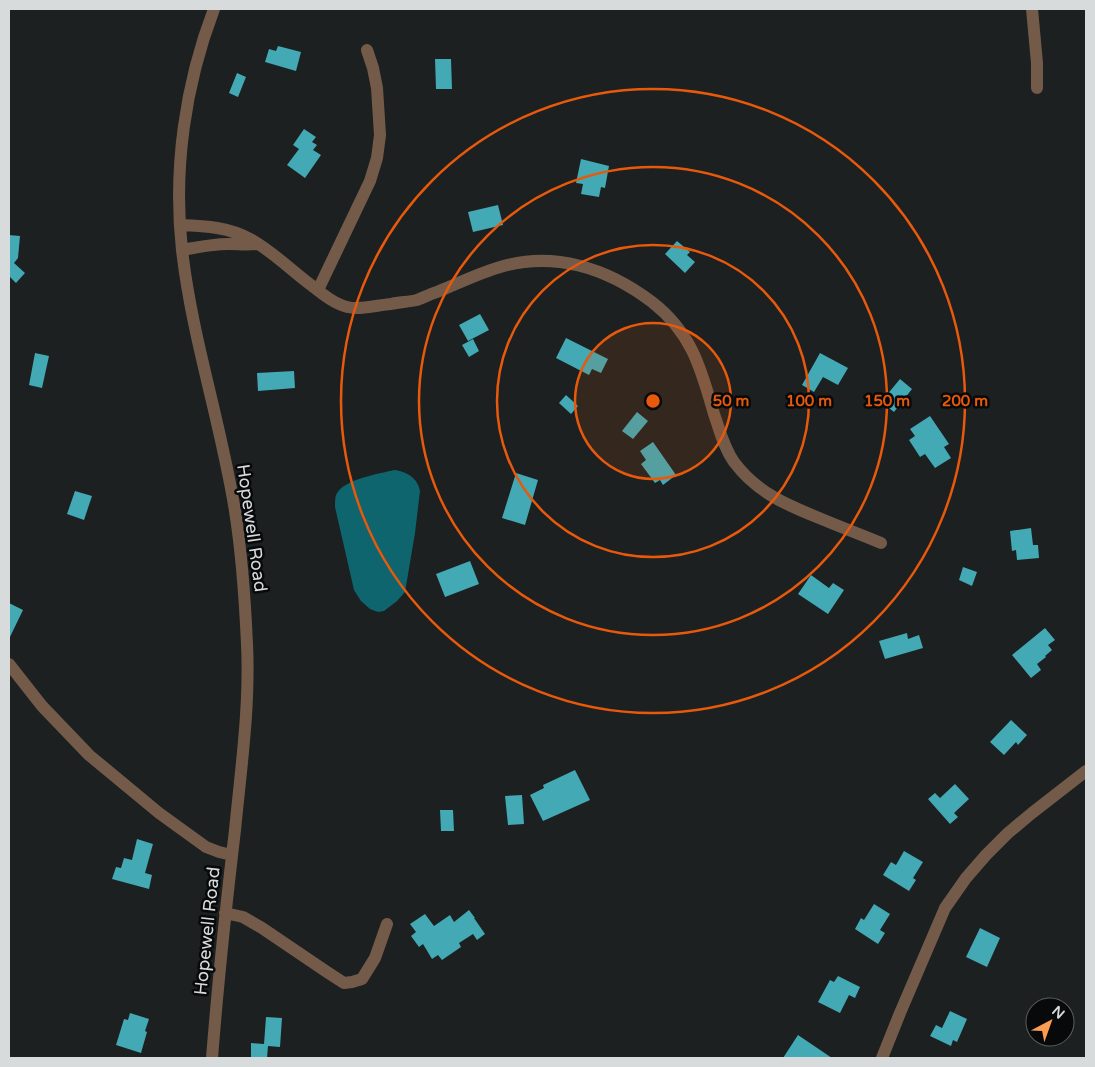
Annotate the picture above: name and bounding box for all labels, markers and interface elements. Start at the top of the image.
centre of rings [644,392,662,410]
text: 50 m [713,392,749,410]
text: 100 m [786,392,832,410]
text: 150 m [864,392,910,410]
text: 200 m [942,392,988,410]
street label: Hopewell Road [232,463,272,593]
street label: Hopewell Road [189,866,225,996]
north arrow [1025,997,1075,1047]
text: N [1048,1002,1068,1023]

